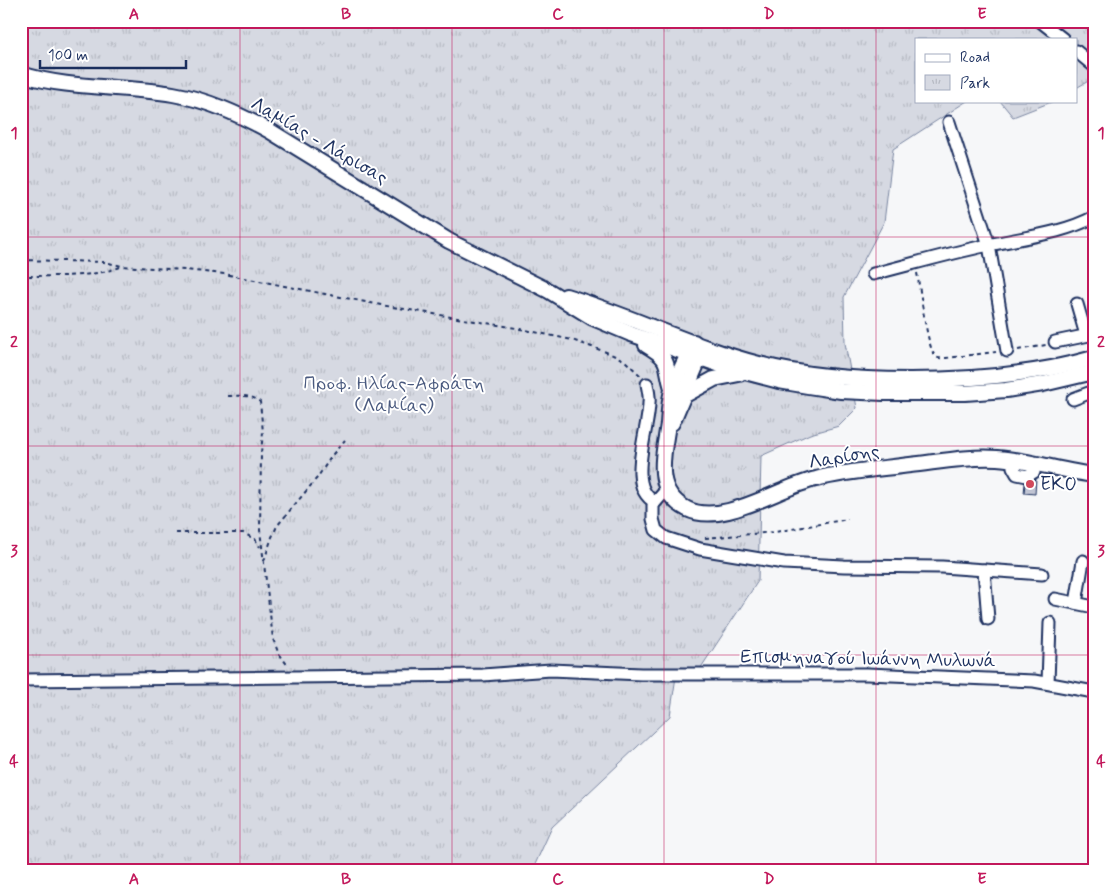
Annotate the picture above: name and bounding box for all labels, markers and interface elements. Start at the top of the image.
text: A [129,4,139,25]
text: B [341,4,351,25]
text: C [552,4,564,25]
text: D [763,4,775,25]
text: E [977,4,987,25]
scale bar [40,38,186,70]
legend [915,38,1078,102]
text: 100 m [48,46,88,66]
text: Road [960,48,990,68]
text: Park [960,74,990,94]
street label: Λαμίας - Λάρισας [246,92,392,190]
text: 1 [10,123,18,144]
text: 1 [1097,123,1105,144]
text: 2 [10,332,18,353]
text: 2 [1097,332,1105,353]
park label: Προφ. Ηλίας-Αφράτη (Λαμίας) [303,371,485,418]
street label: Λαρίσης [807,438,881,476]
place label: EKO [1040,472,1077,497]
marker: EKO [1024,478,1036,490]
text: 3 [10,541,18,562]
text: 3 [1097,541,1105,562]
street label: Επισμηναγού Ιωάννη Μυλωνά [740,644,996,674]
text: 4 [9,751,19,772]
text: 4 [1096,751,1106,772]
text: A [129,869,139,890]
text: B [341,869,351,890]
text: C [552,869,564,890]
text: D [763,869,775,890]
text: E [977,869,987,890]

